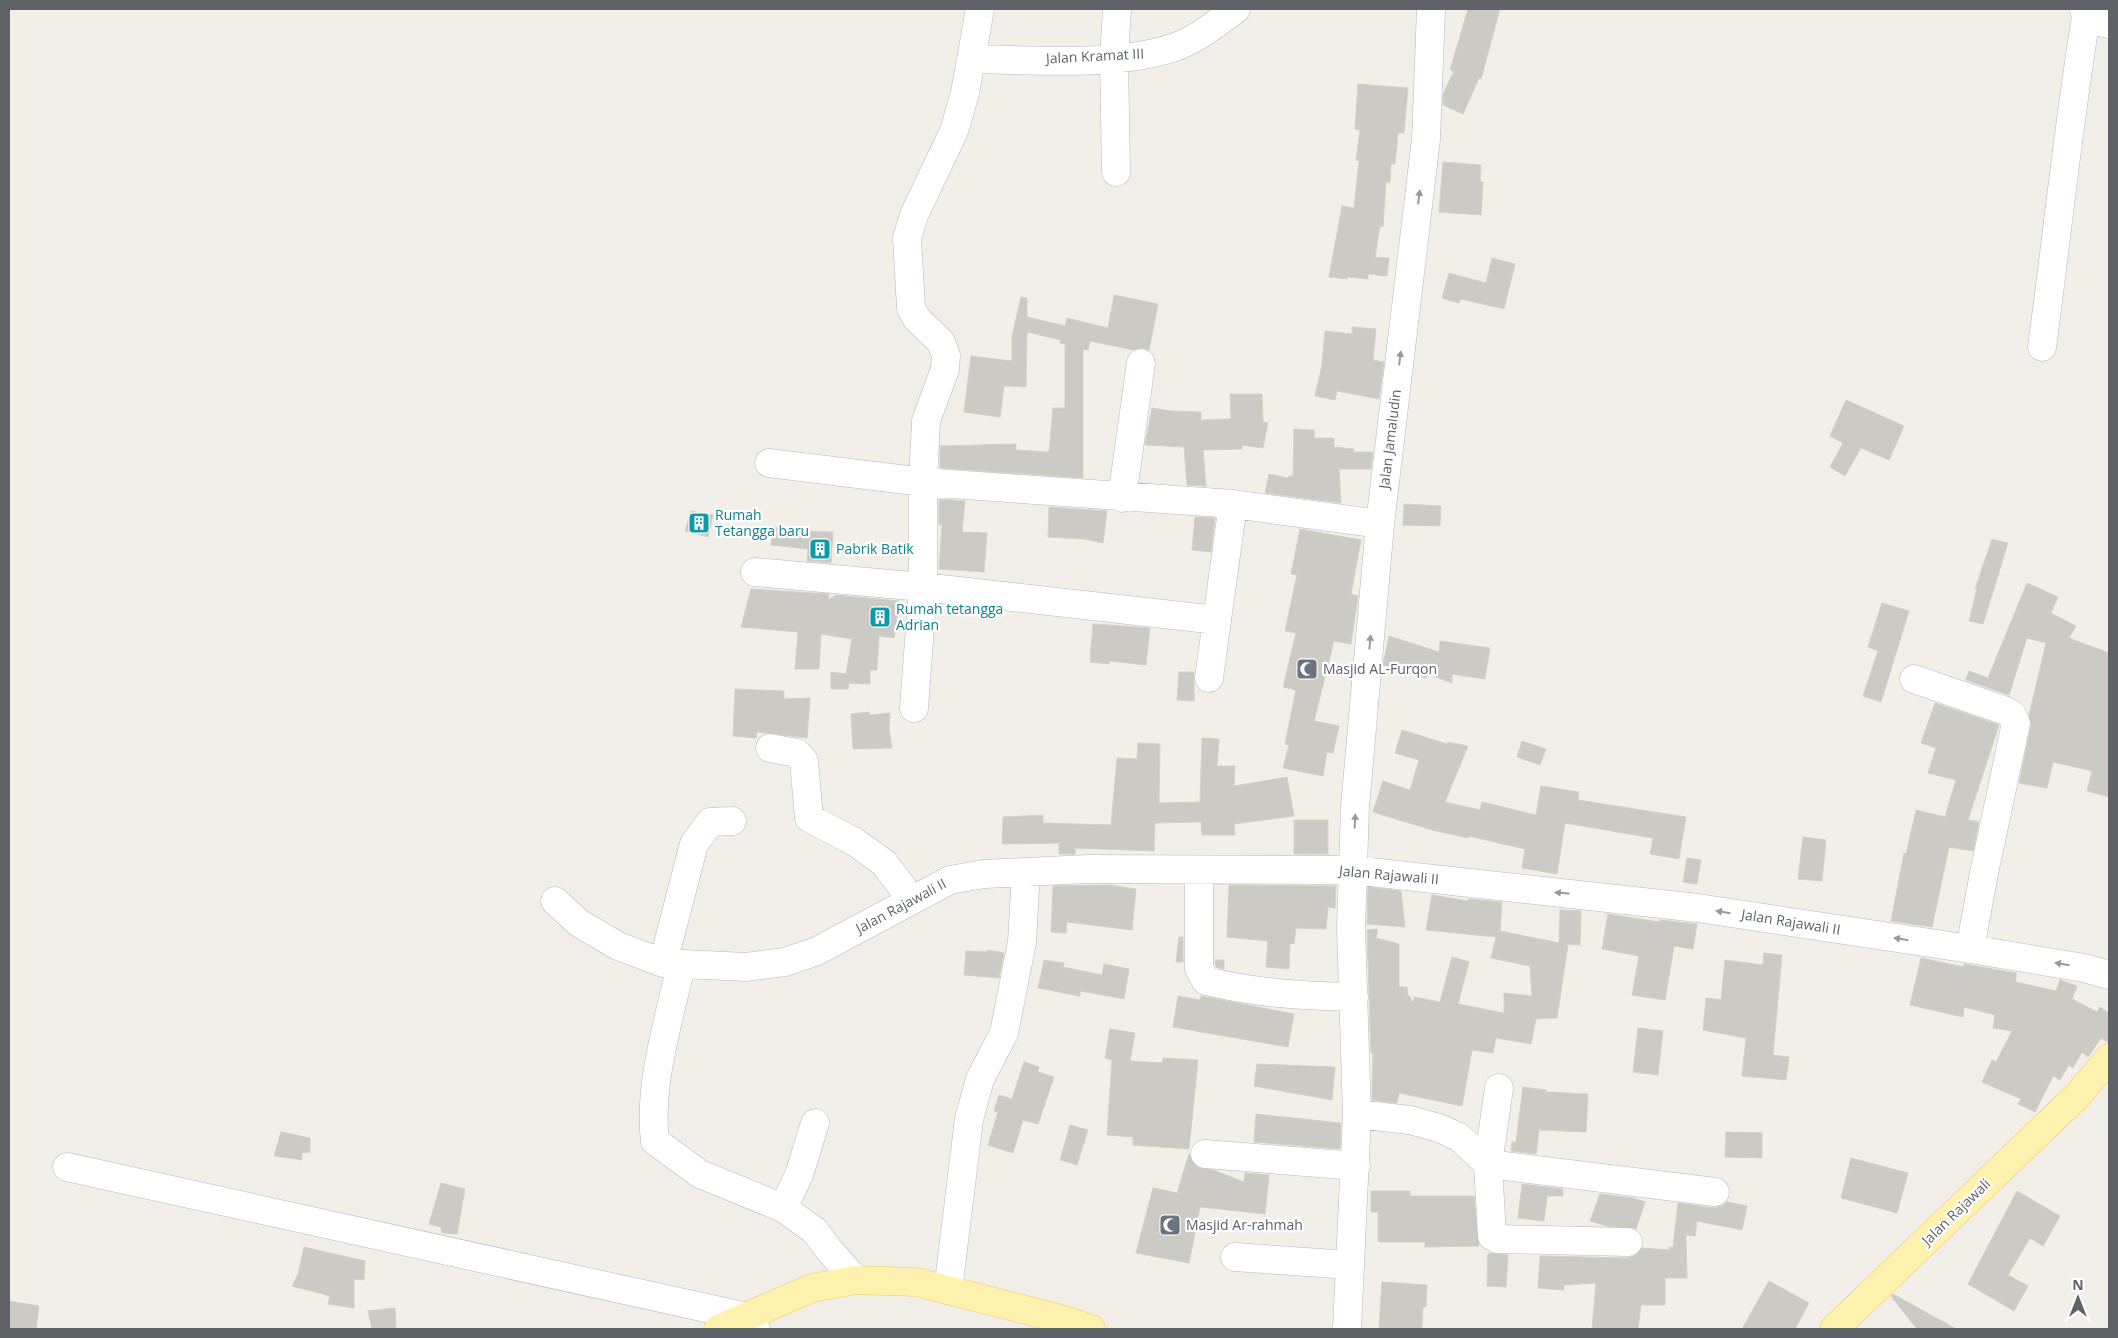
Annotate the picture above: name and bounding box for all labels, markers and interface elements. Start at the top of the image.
street label: Jalan Kramat III [1043,43,1145,68]
one-way arrow [1415,189,1423,205]
one-way arrow [1396,350,1404,366]
street label: Jalan Jamaludin [1374,388,1405,492]
place label: Rumah Tetangga baru [715,505,809,540]
building icon: Rumah Tetangga baru [687,511,711,535]
building icon: Pabrik Batik [808,537,832,561]
place label: Pabrik Batik [836,539,914,558]
place label: Rumah tetangga Adrian [896,599,1003,634]
building icon: Rumah tetangga Adrian [868,605,892,629]
one-way arrow [1367,633,1375,649]
mosque icon: Masjid AL-Furqon [1295,657,1319,681]
place label: Masjid AL-Furqon [1323,659,1437,678]
one-way arrow [1351,813,1359,829]
street label: Jalan Rajawali II [1336,861,1440,888]
street label: Jalan Rajawali II [850,874,949,938]
one-way arrow [1554,889,1570,897]
street label: Jalan Rajawali II [1738,904,1842,939]
one-way arrow [1715,908,1731,916]
one-way arrow [1893,934,1909,942]
one-way arrow [2053,960,2069,968]
street label: Jalan Rajawali [1916,1174,1994,1251]
mosque icon: Masjid Ar-rahmah [1158,1213,1182,1237]
place label: Masjid Ar-rahmah [1186,1215,1303,1234]
north arrow [2053,1273,2103,1323]
text: N [2072,1275,2084,1294]

